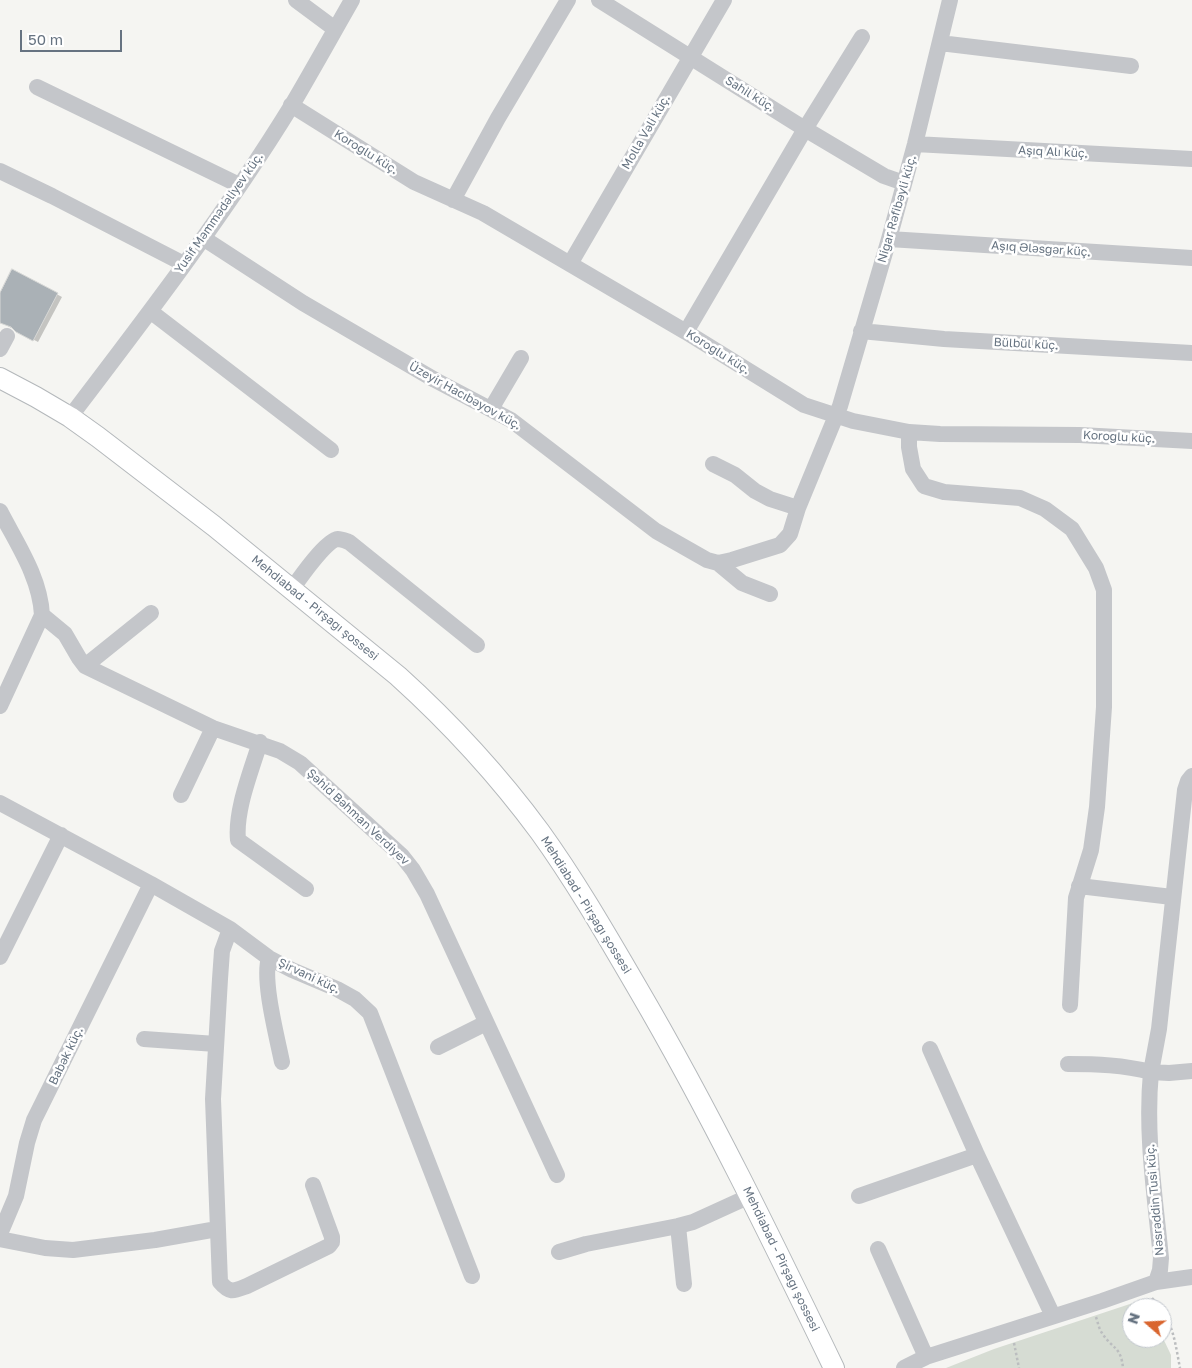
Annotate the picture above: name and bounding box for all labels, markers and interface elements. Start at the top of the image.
scale bar [22,20,125,52]
text: 50 m [28,30,63,48]
street label: Sahil küç. [723,73,777,115]
street label: Molla Vəli küç. [619,92,673,172]
street label: Koroğlu küç. [331,127,401,177]
street label: Aşıq Alı küç. [1018,143,1088,161]
street label: Yusif Məmmədəliyev küç. [172,150,266,276]
street label: Nigar Rəfibəyli küç. [875,153,919,265]
street label: Aşıq Ələsgər küç. [991,238,1091,260]
street label: Koroğlu küç. [683,327,753,377]
street label: Bülbül küç. [993,335,1059,353]
street label: Üzeyir Hacıbəyov küç. [406,359,524,433]
street label: Koroğlu küç. [1082,428,1156,446]
street label: Mehdiabad - Pirşağı şossesi [249,552,381,664]
street label: Şəhid Bəhman Verdiyev [304,766,412,868]
street label: Mehdiabad - Pirşağı şossesi [538,834,634,976]
street label: Şirvani küç. [276,955,342,997]
street label: Babək küç. [46,1025,86,1087]
street label: Nəsrəddin Tusi küç. [1143,1144,1167,1256]
street label: Mehdiabad - Pirşağı şossesi [740,1184,822,1334]
north arrow [1122,1298,1172,1348]
text: N [1124,1310,1143,1326]

